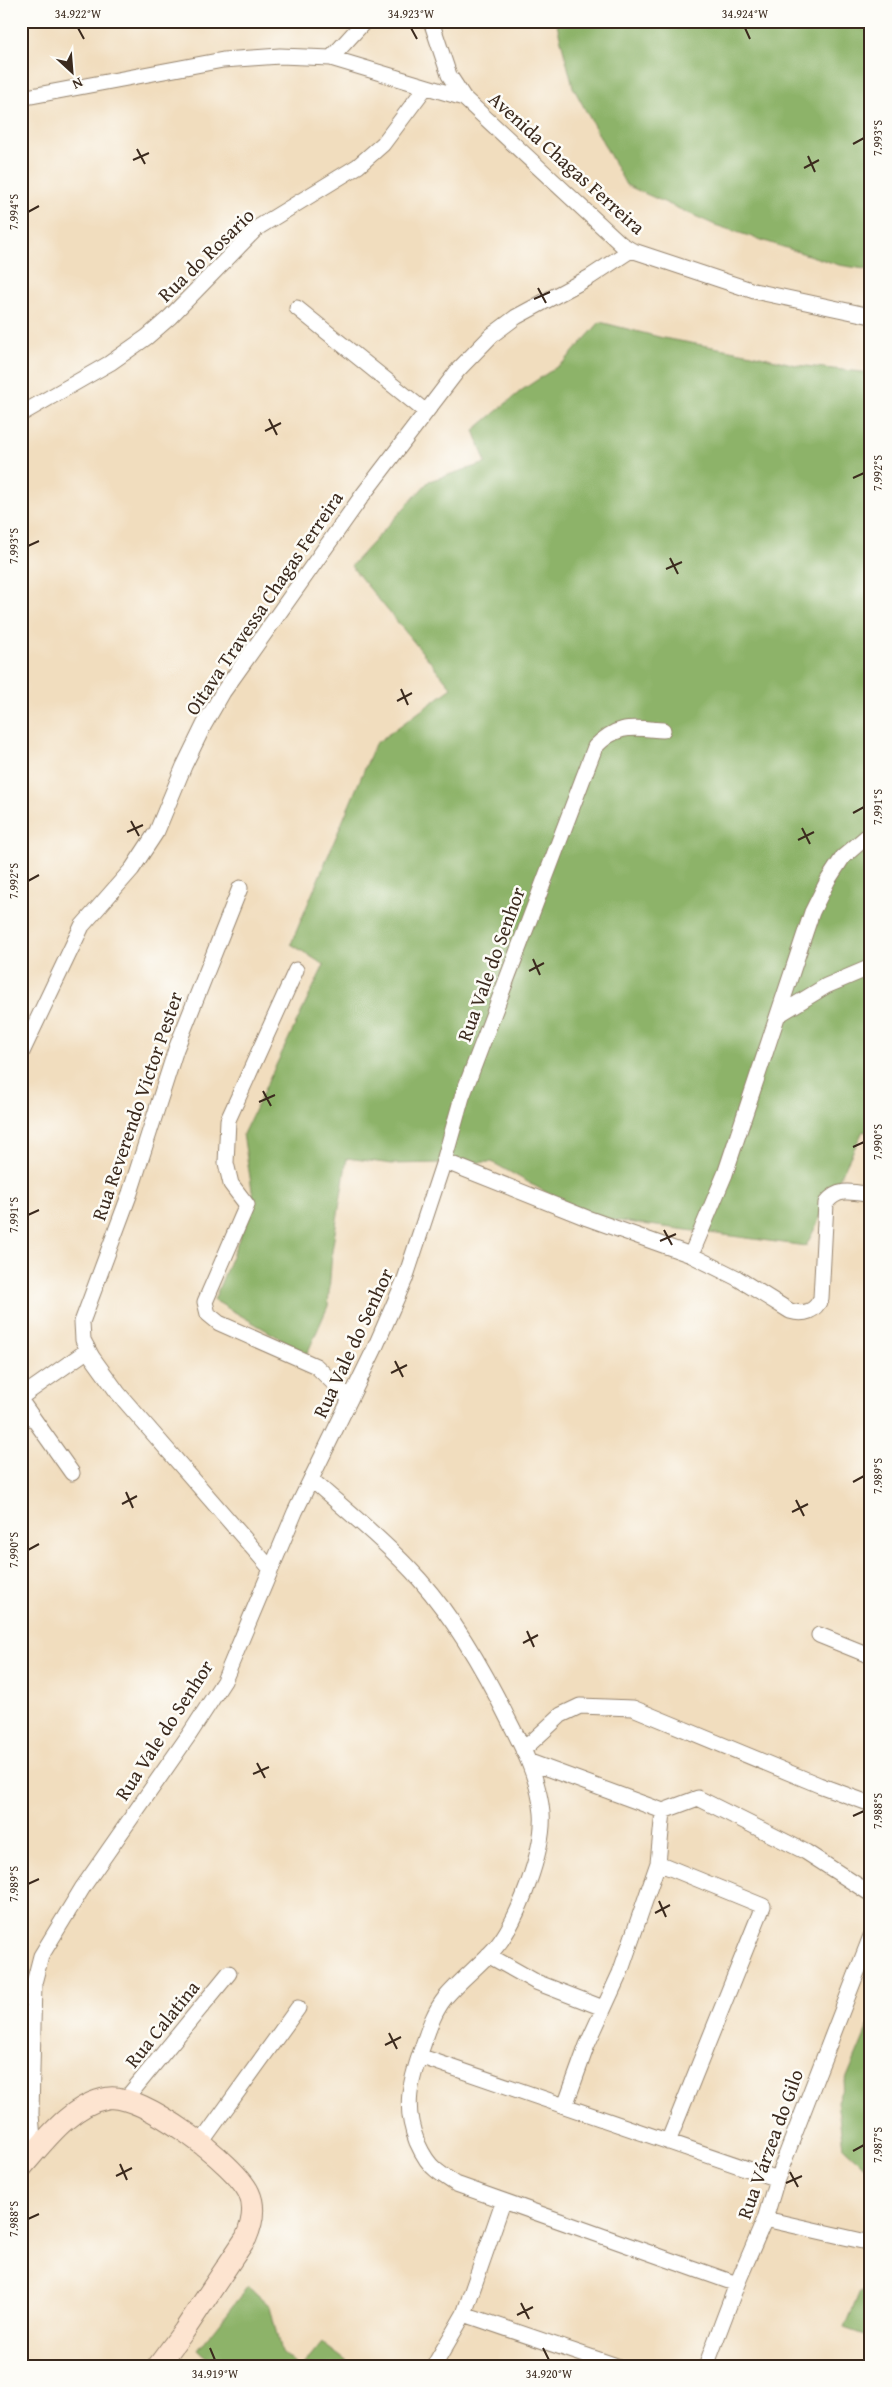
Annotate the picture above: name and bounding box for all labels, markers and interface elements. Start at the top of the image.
text: 34.922°W [55,5,102,22]
text: 34.923°W [388,5,435,22]
text: 34.924°W [722,5,769,22]
north arrow [48,48,98,98]
text: N [69,73,86,95]
street label: Avenida Chagas Ferreira [483,84,652,241]
text: 7.993°S [869,120,886,156]
text: 7.994°S [5,194,22,230]
street label: Rua do Rosario [151,201,261,308]
text: 7.992°S [869,455,886,491]
street label: Oitava Travessa Chagas Ferreira [178,484,350,721]
text: 7.993°S [5,528,22,564]
text: 7.991°S [869,789,886,825]
text: 7.992°S [5,863,22,899]
street label: Rua Vale do Senhor [449,883,532,1045]
street label: Rua Reverendo Victor Pester [84,988,189,1224]
text: 7.990°S [869,1124,886,1160]
text: 7.991°S [5,1197,22,1233]
street label: Rua Vale do Senhor [305,1263,400,1422]
text: 7.989°S [869,1458,886,1494]
text: 7.990°S [5,1532,22,1568]
street label: Rua Vale do Senhor [107,1654,220,1806]
text: 7.988°S [869,1793,886,1829]
text: 7.989°S [5,1866,22,1902]
street label: Rua Calatina [117,1973,206,2074]
street label: Rua Várzea do Gilo [729,2065,810,2223]
text: 7.987°S [869,2127,886,2163]
text: 7.988°S [5,2201,22,2237]
text: 34.919°W [192,2365,239,2382]
text: 34.920°W [526,2365,573,2382]

